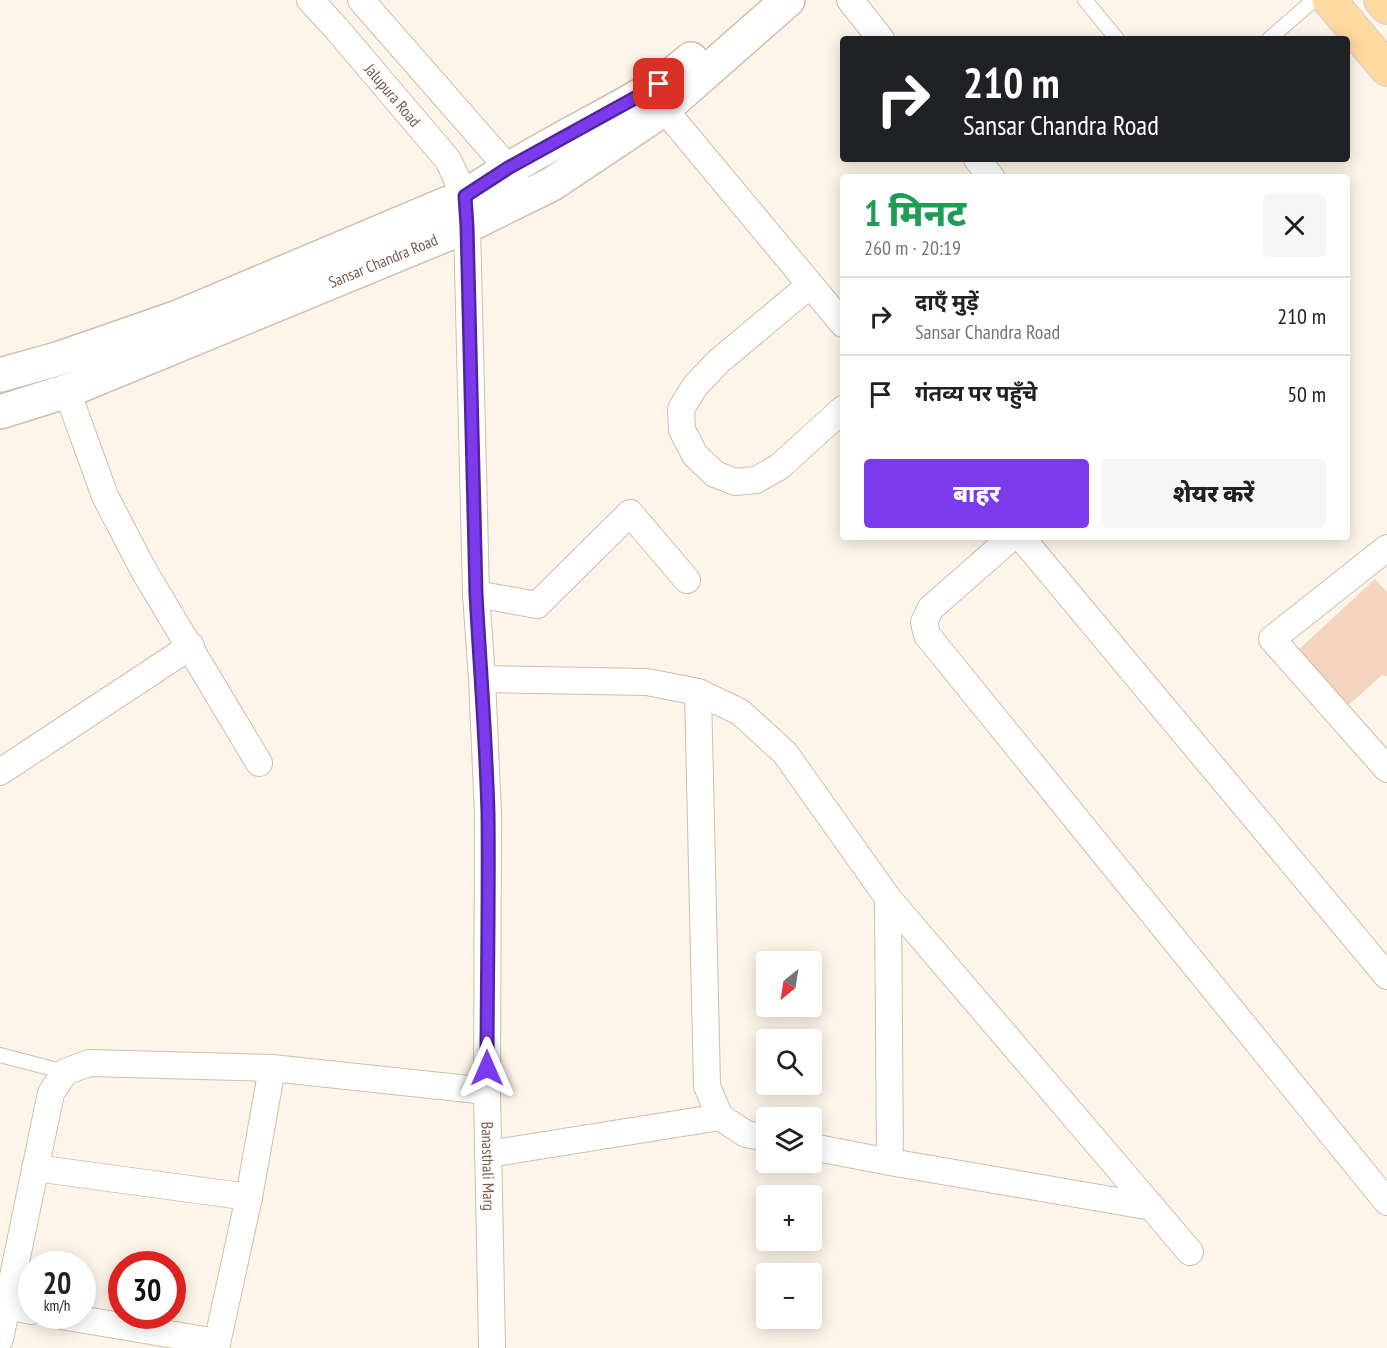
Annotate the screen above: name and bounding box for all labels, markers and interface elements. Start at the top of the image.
text: 210 m [963,55,1060,110]
pin [633,58,684,109]
street label: Jalupura Road [360,59,425,131]
icon: right [864,60,942,138]
icon: arrive [642,67,675,100]
text: Sansar Chandra Road [963,108,1159,142]
text: 1 मिनट [864,189,966,236]
button: close [1263,194,1326,257]
street label: Sansar Chandra Road [325,229,441,292]
text: 260 m · 20:19 [864,235,961,261]
text: दाएँ मुड़ें [915,288,979,316]
icon: right [864,300,897,333]
text: 210 m [1277,302,1326,330]
text: Sansar Chandra Road [915,319,1060,345]
icon: arrive [864,378,897,411]
text: गंतव्य पर पहुँचे [915,379,1037,407]
text: 50 m [1287,380,1326,408]
button: बाहर [864,459,1089,528]
button: शेयर करें [1101,459,1326,528]
north arrow [756,951,822,1017]
map controls [756,951,822,1329]
button: search [756,1029,822,1095]
position arrow [455,1036,519,1100]
button: layers [756,1107,822,1173]
street label: Banasthali Marg [478,1122,499,1211]
button: + [756,1185,822,1251]
speed limit sign: 30 [108,1251,186,1329]
text: 20 [43,1263,71,1302]
button: − [756,1263,822,1329]
text: km/h [44,1296,70,1315]

